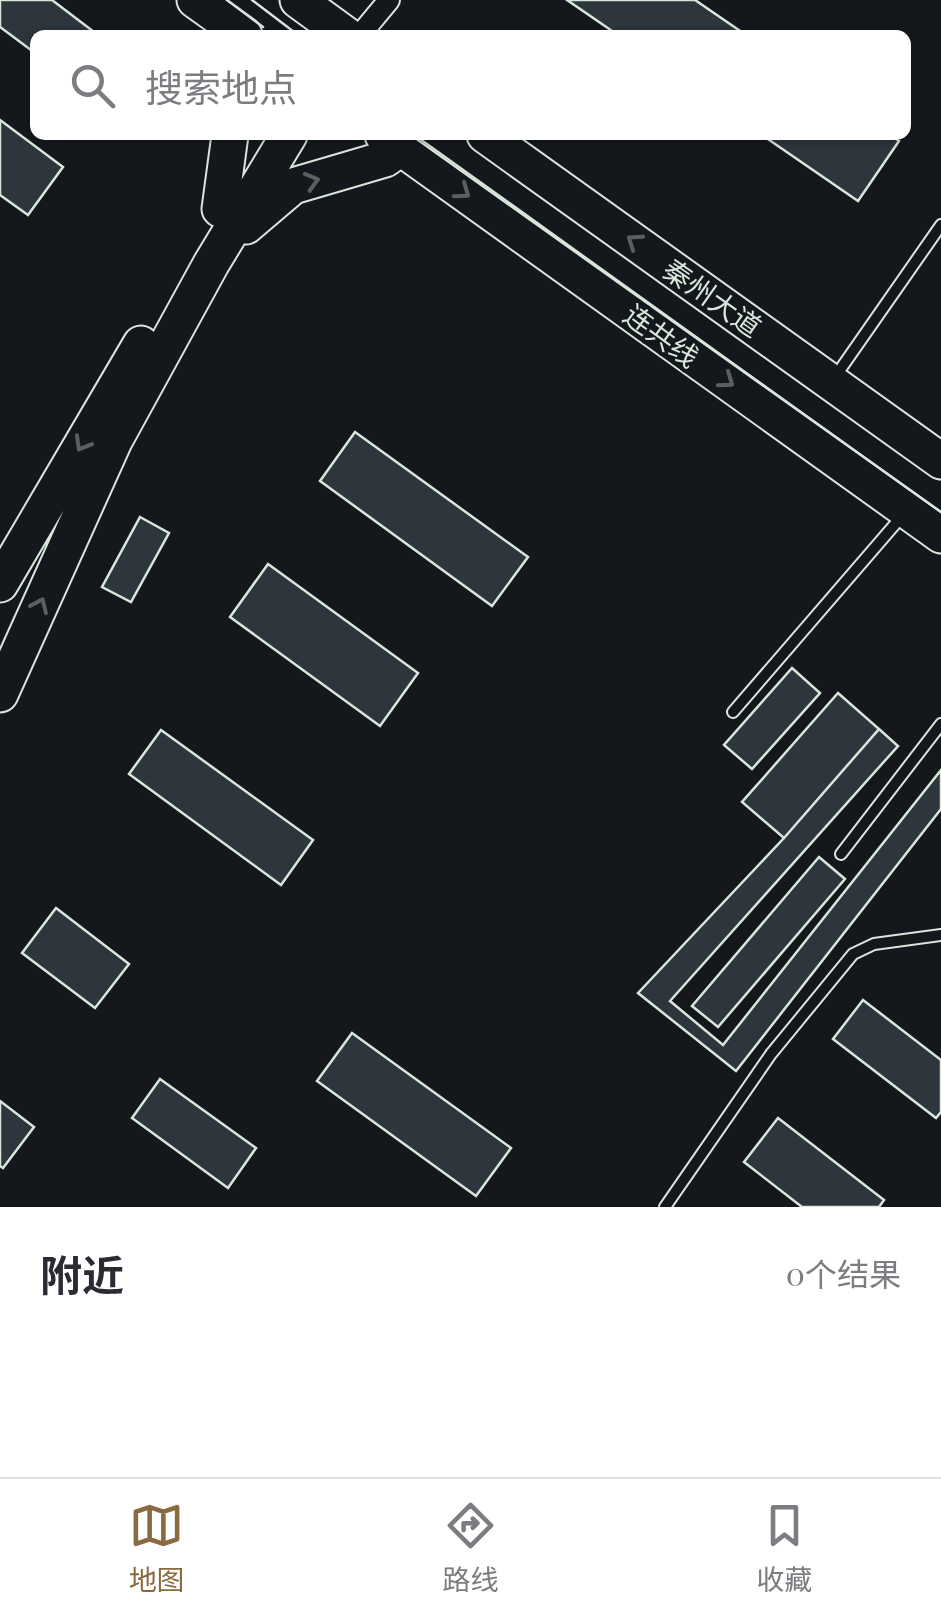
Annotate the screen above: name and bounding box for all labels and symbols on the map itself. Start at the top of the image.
one-way arrow [302,172,319,193]
one-way arrow [451,180,470,198]
one-way arrow [627,235,645,253]
street label: 秦州大道 [657,250,769,344]
street label: 连共线 [617,295,707,375]
one-way arrow [715,369,734,387]
one-way arrow [75,433,95,451]
one-way arrow [28,598,48,616]

